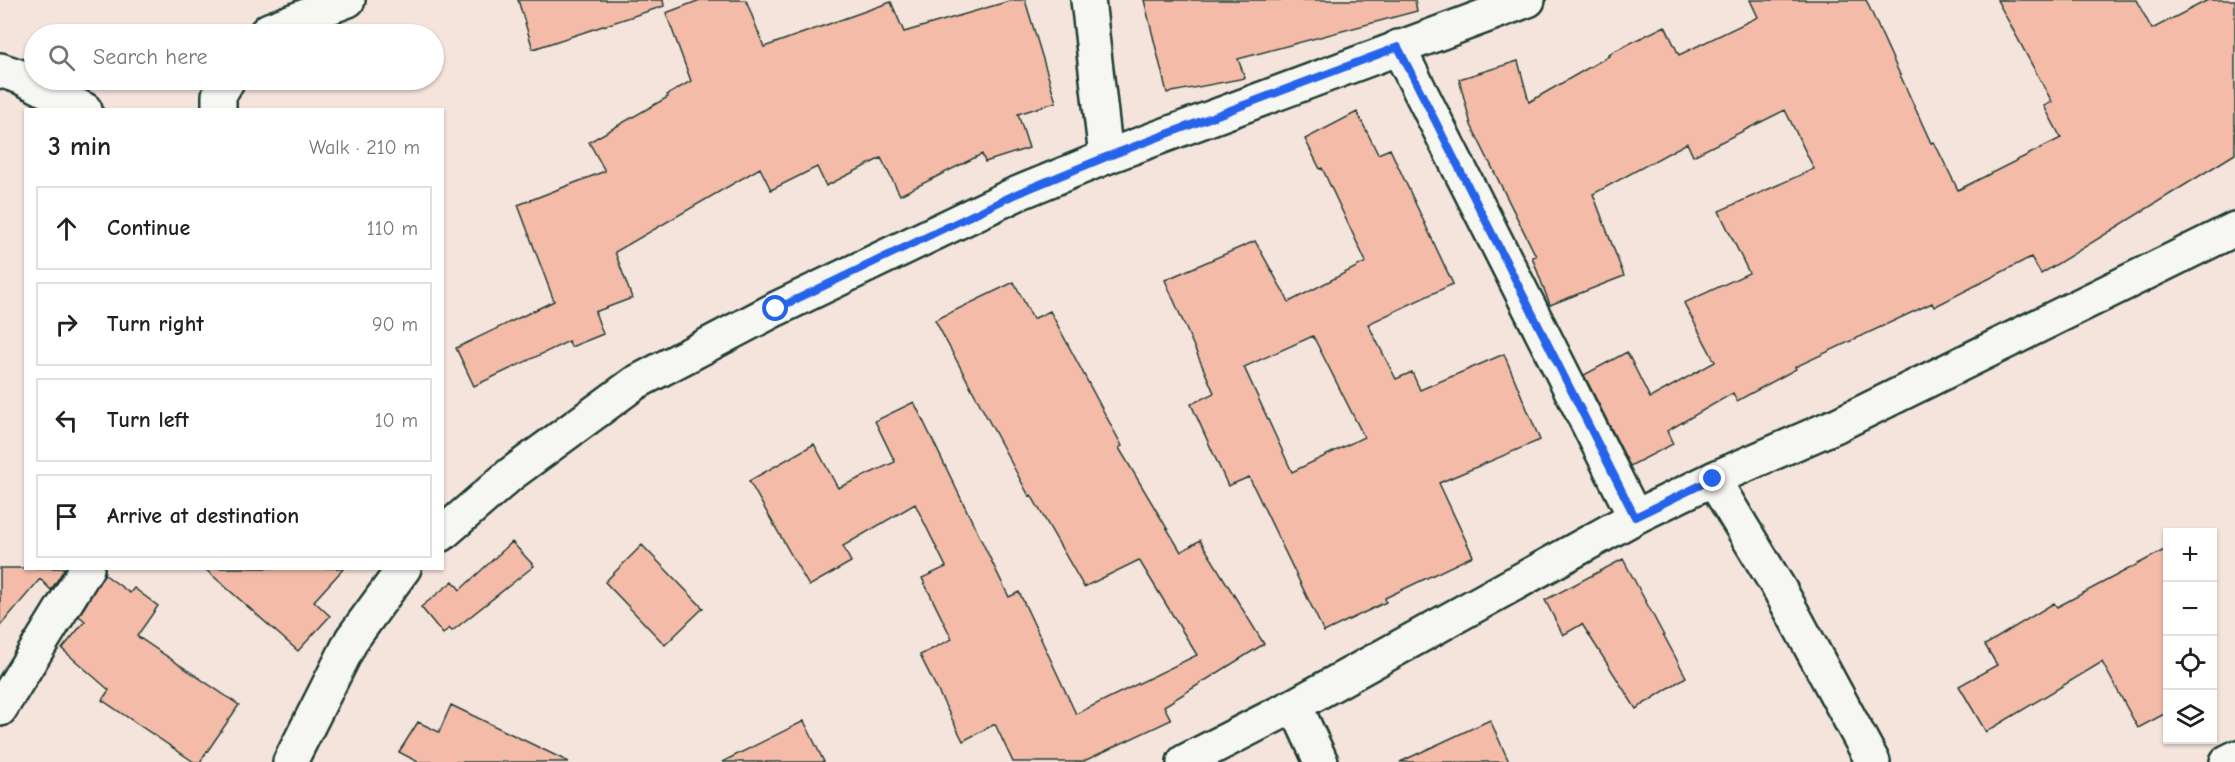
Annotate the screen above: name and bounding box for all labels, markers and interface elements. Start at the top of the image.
search box [24,24,444,90]
icon: search [45,41,78,74]
text: Search here [93,44,208,70]
text: 3 min [48,132,111,162]
text: Walk · 210 m [309,136,420,159]
icon: ahead [50,212,83,245]
text: Continue [107,215,190,241]
text: 110 m [367,217,418,240]
route start [762,295,788,321]
icon: right [50,308,83,341]
text: Turn right [107,311,204,337]
text: 90 m [372,313,418,336]
icon: left [50,404,83,437]
text: Turn left [107,407,189,433]
text: 10 m [375,409,418,432]
route end [1699,465,1725,491]
icon: arrive [50,500,83,533]
text: Arrive at destination [107,503,299,529]
map controls [2163,528,2217,744]
button: + [2163,528,2217,582]
button: − [2163,582,2217,636]
button: locate [2163,636,2217,690]
button: layers [2163,690,2217,744]

